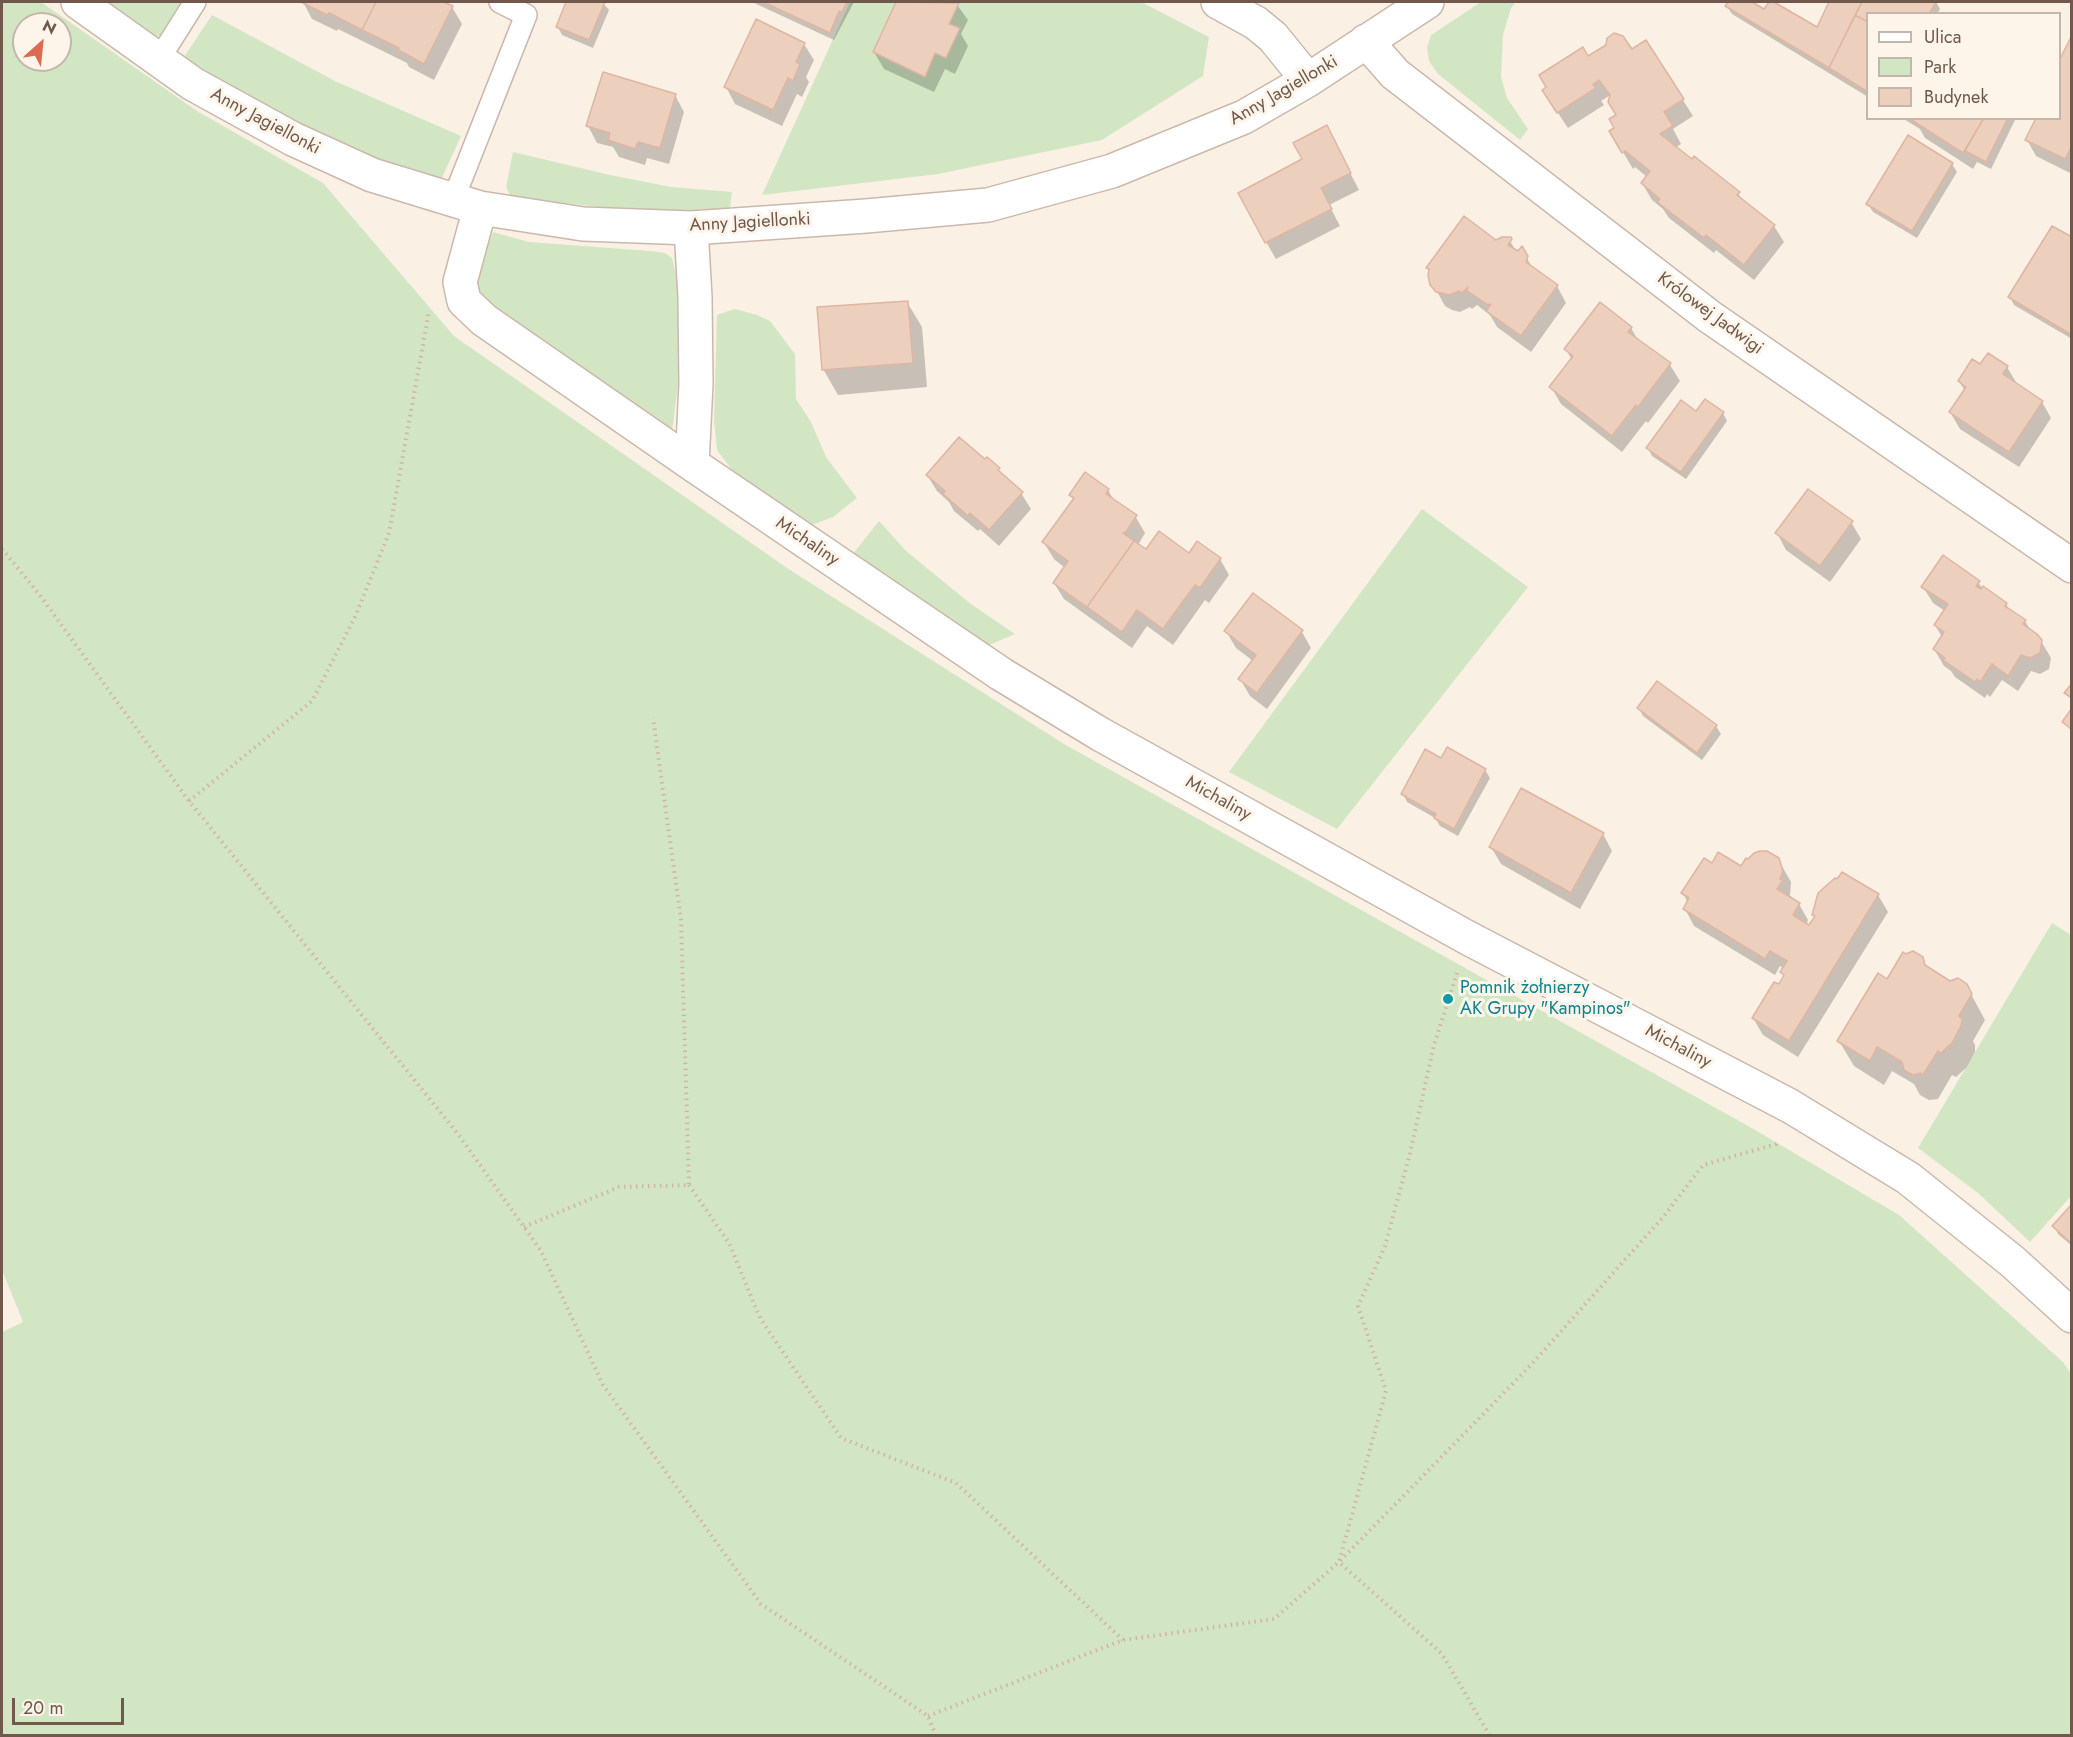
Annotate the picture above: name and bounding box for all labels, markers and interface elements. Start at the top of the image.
north arrow [12,12,72,72]
legend [1866,12,2061,120]
text: N [39,14,60,40]
text: Ulica [1924,24,1961,50]
street label: Anny Jagiellonki [1226,51,1342,131]
text: Park [1924,54,1956,80]
street label: Anny Jagiellonki [206,84,324,160]
text: Budynek [1924,84,1988,110]
street label: Anny Jagiellonki [689,209,811,237]
street label: Królowej Jadwigi [1653,268,1767,360]
street label: Michaliny [771,513,843,571]
street label: Michaliny [1181,772,1255,826]
place label: Pomnik żołnierzy AK Grupy "Kampinos" [1460,978,1631,1020]
marker: Pomnik żołnierzy AK Grupy "Kampinos" [1441,992,1455,1006]
street label: Michaliny [1641,1021,1715,1073]
scale bar [15,1686,128,1724]
text: 20 m [23,1695,63,1721]

